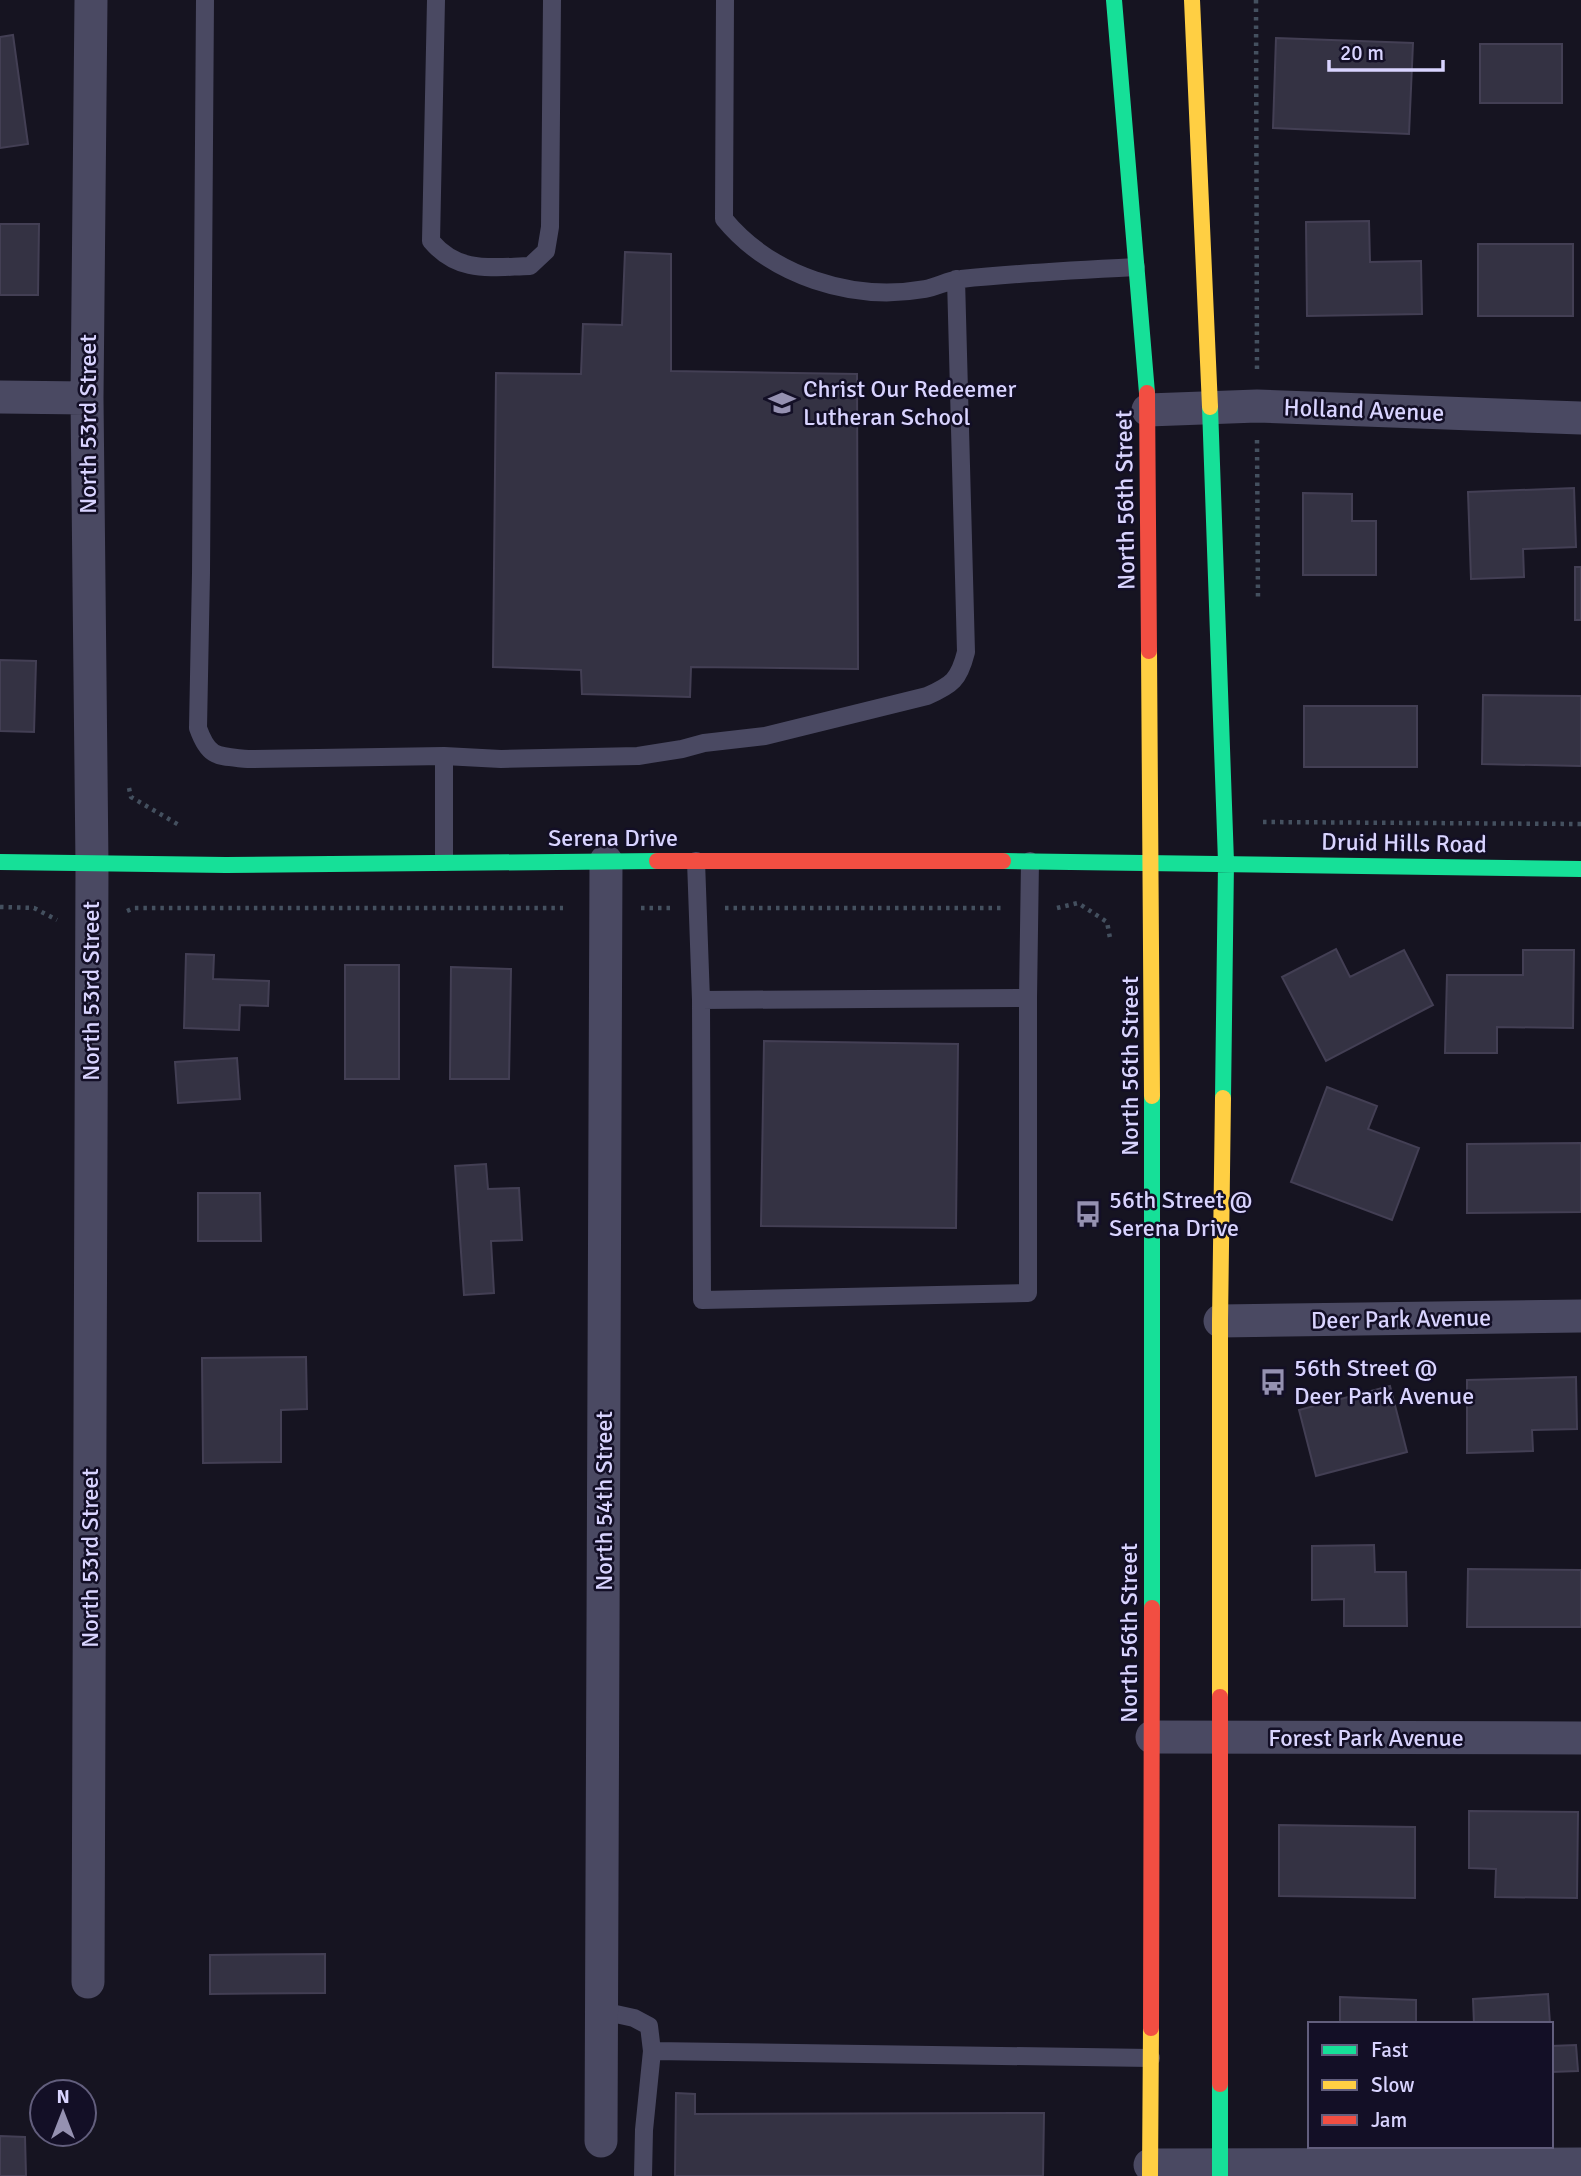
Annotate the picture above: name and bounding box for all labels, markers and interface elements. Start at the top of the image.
scale bar [1329,28,1443,72]
text: 20 m [1340,40,1384,66]
street label: North 53rd Street [73,334,103,514]
place label: Christ Our Redeemer Lutheran School [803,374,1017,432]
school or university icon: Christ Our Redeemer Lutheran School [767,388,797,418]
street label: Holland Avenue [1283,392,1445,428]
street label: North 56th Street [1108,410,1142,590]
street label: Serena Drive [548,823,678,853]
street label: Druid Hills Road [1321,827,1487,859]
street label: North 53rd Street [76,901,106,1081]
street label: North 56th Street [1115,976,1145,1156]
place label: 56th Street @ Serena Drive [1109,1185,1252,1243]
bus stop icon: 56th Street @ Serena Drive [1073,1199,1103,1229]
street label: Deer Park Avenue [1311,1302,1491,1336]
place label: 56th Street @ Deer Park Avenue [1294,1353,1474,1411]
bus stop icon: 56th Street @ Deer Park Avenue [1258,1367,1288,1397]
street label: North 54th Street [589,1411,619,1591]
street label: North 53rd Street [75,1468,105,1648]
street label: North 56th Street [1114,1543,1144,1723]
street label: Forest Park Avenue [1268,1723,1464,1753]
legend [1308,2022,1553,2148]
text: Fast [1371,2037,1408,2063]
text: Slow [1371,2072,1415,2098]
north arrow [28,2078,98,2148]
text: N [56,2085,70,2109]
text: Jam [1371,2107,1407,2133]

